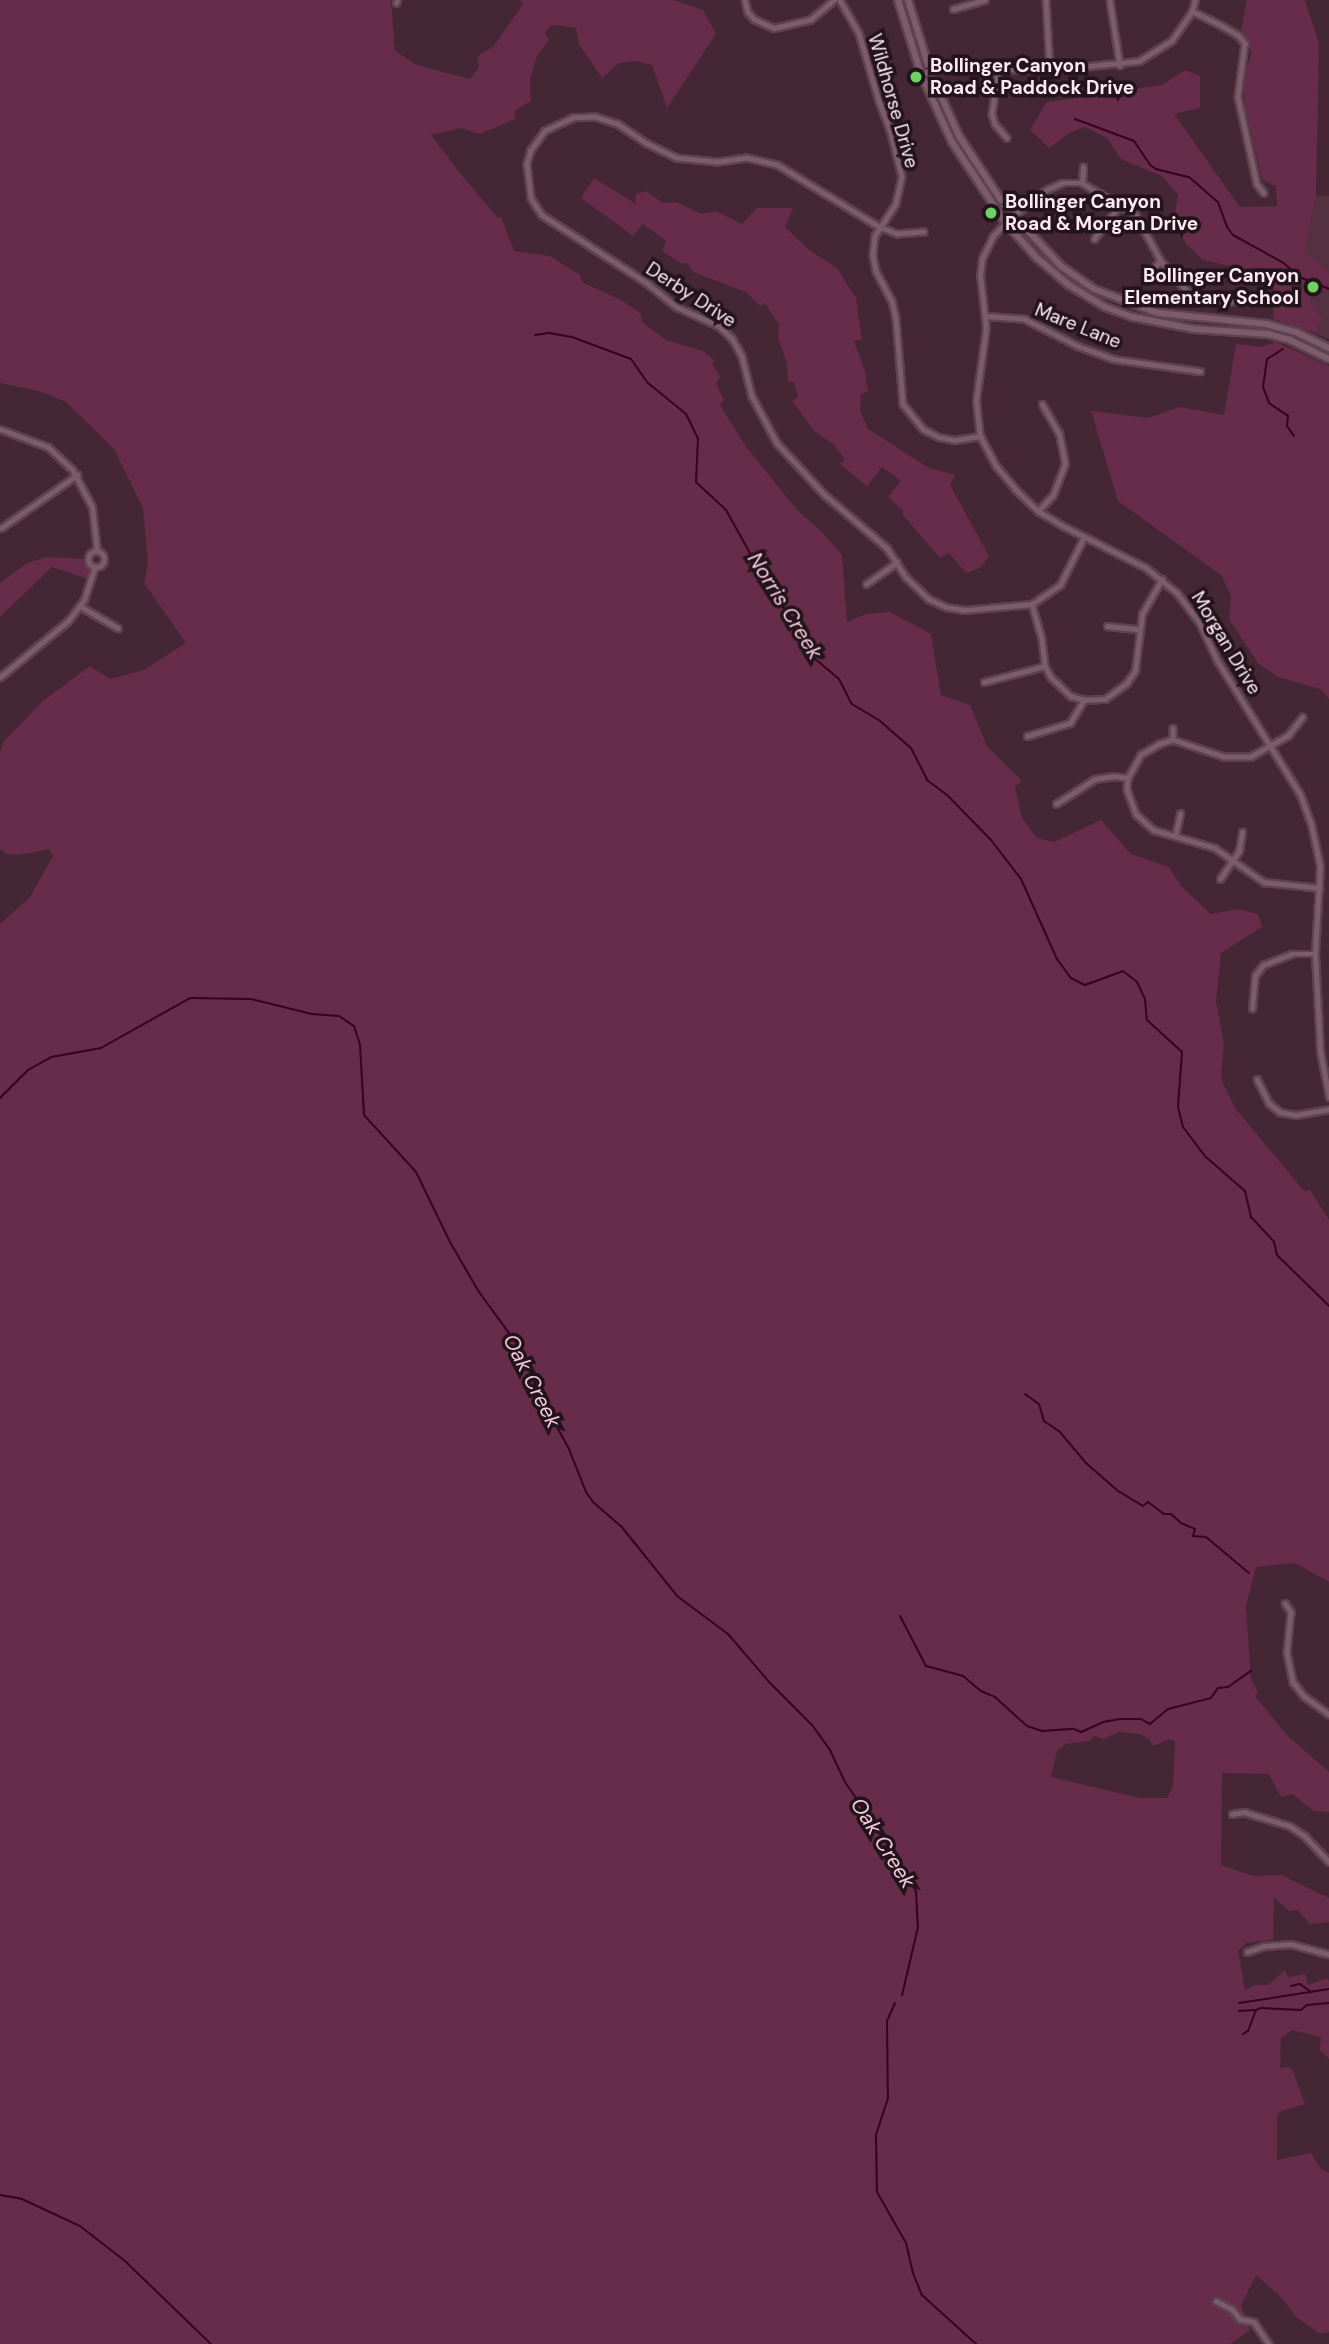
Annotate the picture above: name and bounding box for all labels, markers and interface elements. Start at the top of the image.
street label: Wildhorse Drive [863,31,923,171]
place label: Bollinger Canyon Road & Paddock Drive [930,55,1134,99]
marker: Bollinger Canyon Road & Paddock Drive [908,69,924,85]
place label: Bollinger Canyon Road & Morgan Drive [1005,191,1198,235]
marker: Bollinger Canyon Road & Morgan Drive [983,205,999,221]
street label: Derby Drive [642,257,740,333]
place label: Bollinger Canyon Elementary School [1124,265,1299,309]
marker: Bollinger Canyon Elementary School [1305,279,1321,295]
street label: Mare Lane [1032,298,1124,354]
water label: Norris Creek [742,548,828,664]
street label: Morgan Drive [1186,587,1266,699]
water label: Oak Creek [498,1330,566,1432]
water label: Oak Creek [845,1793,921,1893]

